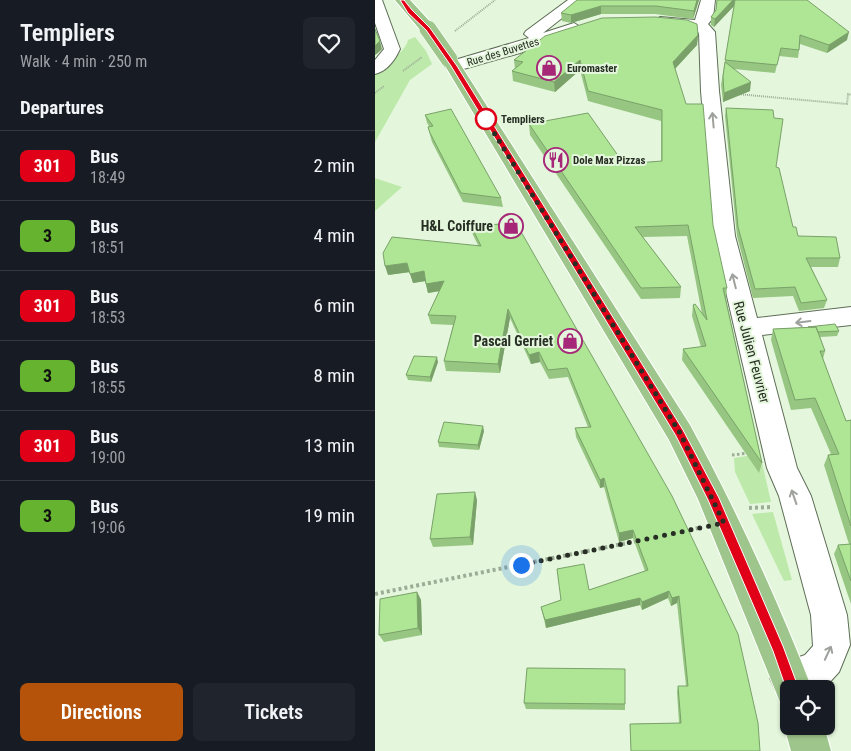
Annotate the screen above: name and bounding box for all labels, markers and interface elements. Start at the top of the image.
button: heart [303,17,355,69]
text: Templiers [20,19,115,47]
street label: Rue des Buvettes [465,35,541,69]
text: Walk · 4 min · 250 m [20,52,147,71]
shop icon: Euromaster [536,55,562,81]
place label: Euromaster [567,62,618,75]
text: Departures [20,96,104,119]
marker: Templiers [475,108,497,130]
one-way arrow [708,112,718,128]
place label: Templiers [501,113,545,126]
text: Bus [90,145,119,168]
restaurant icon: Dole Max Pizzas [543,147,569,173]
text: 2 min [313,154,355,177]
place label: Dole Max Pizzas [573,154,645,167]
text: 301 [34,155,61,176]
text: 18:49 [90,168,125,187]
shop icon: H&L Coiffure [498,213,524,239]
text: Bus [90,215,119,238]
place label: H&L Coiffure [421,218,493,234]
text: 4 min [313,224,355,247]
text: 3 [43,225,52,246]
text: 18:51 [90,238,125,257]
one-way arrow [729,273,738,289]
text: Bus [90,285,119,308]
text: 6 min [313,294,355,317]
text: 301 [34,295,61,316]
street label: Rue Julien Feuvrier [731,299,773,405]
text: 18:53 [90,308,125,327]
one-way arrow [795,317,811,327]
shop icon: Pascal Gerriet [557,328,583,354]
place label: Pascal Gerriet [474,333,553,349]
text: Bus [90,355,119,378]
text: 8 min [313,364,355,387]
text: 3 [43,365,52,386]
text: 18:55 [90,378,125,397]
text: Bus [90,425,119,448]
text: 13 min [304,434,355,457]
text: 301 [34,435,61,456]
text: 19:00 [90,448,125,467]
one-way arrow [789,489,799,505]
text: Bus [90,495,119,518]
text: 19 min [304,504,355,527]
text: 3 [43,505,52,526]
text: 19:06 [90,518,125,537]
your location [509,553,534,578]
one-way arrow [823,646,833,661]
map controls [780,680,835,735]
button: locate [780,680,835,735]
button: Directions [20,683,183,741]
button: Tickets [193,683,355,741]

